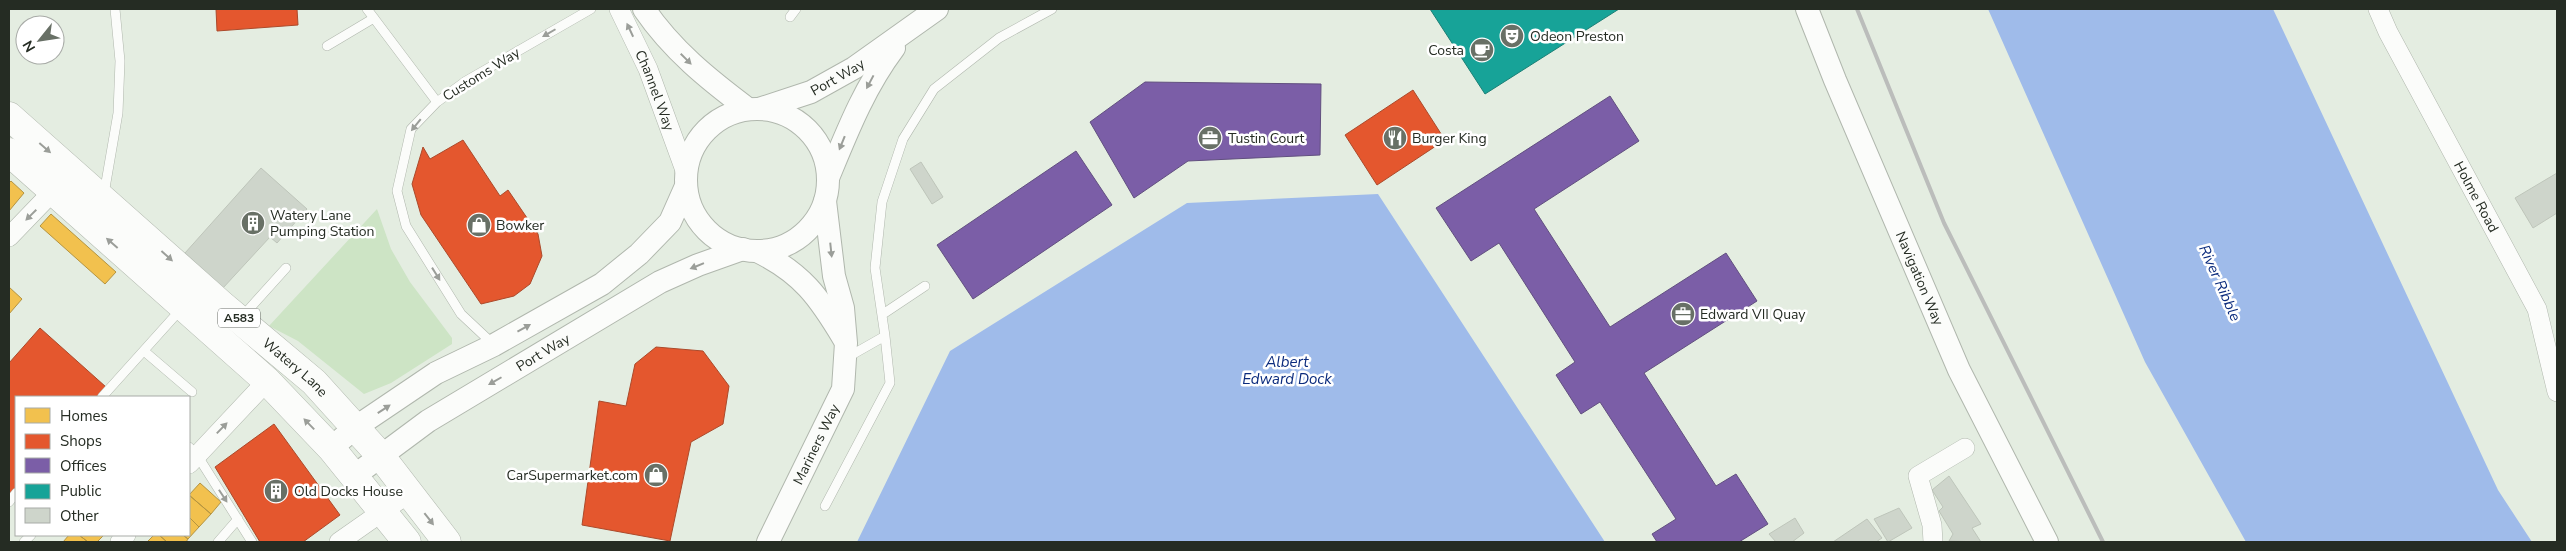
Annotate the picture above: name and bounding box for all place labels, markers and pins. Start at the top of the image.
theatre icon: Odeon Preston [1499,23,1525,49]
place label: Odeon Preston [1530,27,1624,46]
cafe icon: Costa [1469,37,1495,63]
place label: Costa [1428,41,1464,60]
office icon: Tustin Court [1197,125,1223,151]
restaurant icon: Burger King [1382,125,1408,151]
place label: Tustin Court [1228,129,1305,148]
place label: Burger King [1412,129,1487,148]
place label: Watery Lane Pumping Station [270,206,375,241]
building icon: Watery Lane Pumping Station [240,210,266,236]
shop icon: Bowker [466,212,492,238]
place label: Bowker [496,216,544,235]
office icon: Edward VII Quay [1670,301,1696,327]
place label: Edward VII Quay [1700,305,1806,324]
shop icon: CarSupermarket.com [643,462,669,488]
place label: CarSupermarket.com [507,466,638,485]
building icon: Old Docks House [263,478,289,504]
place label: Old Docks House [294,482,403,501]

